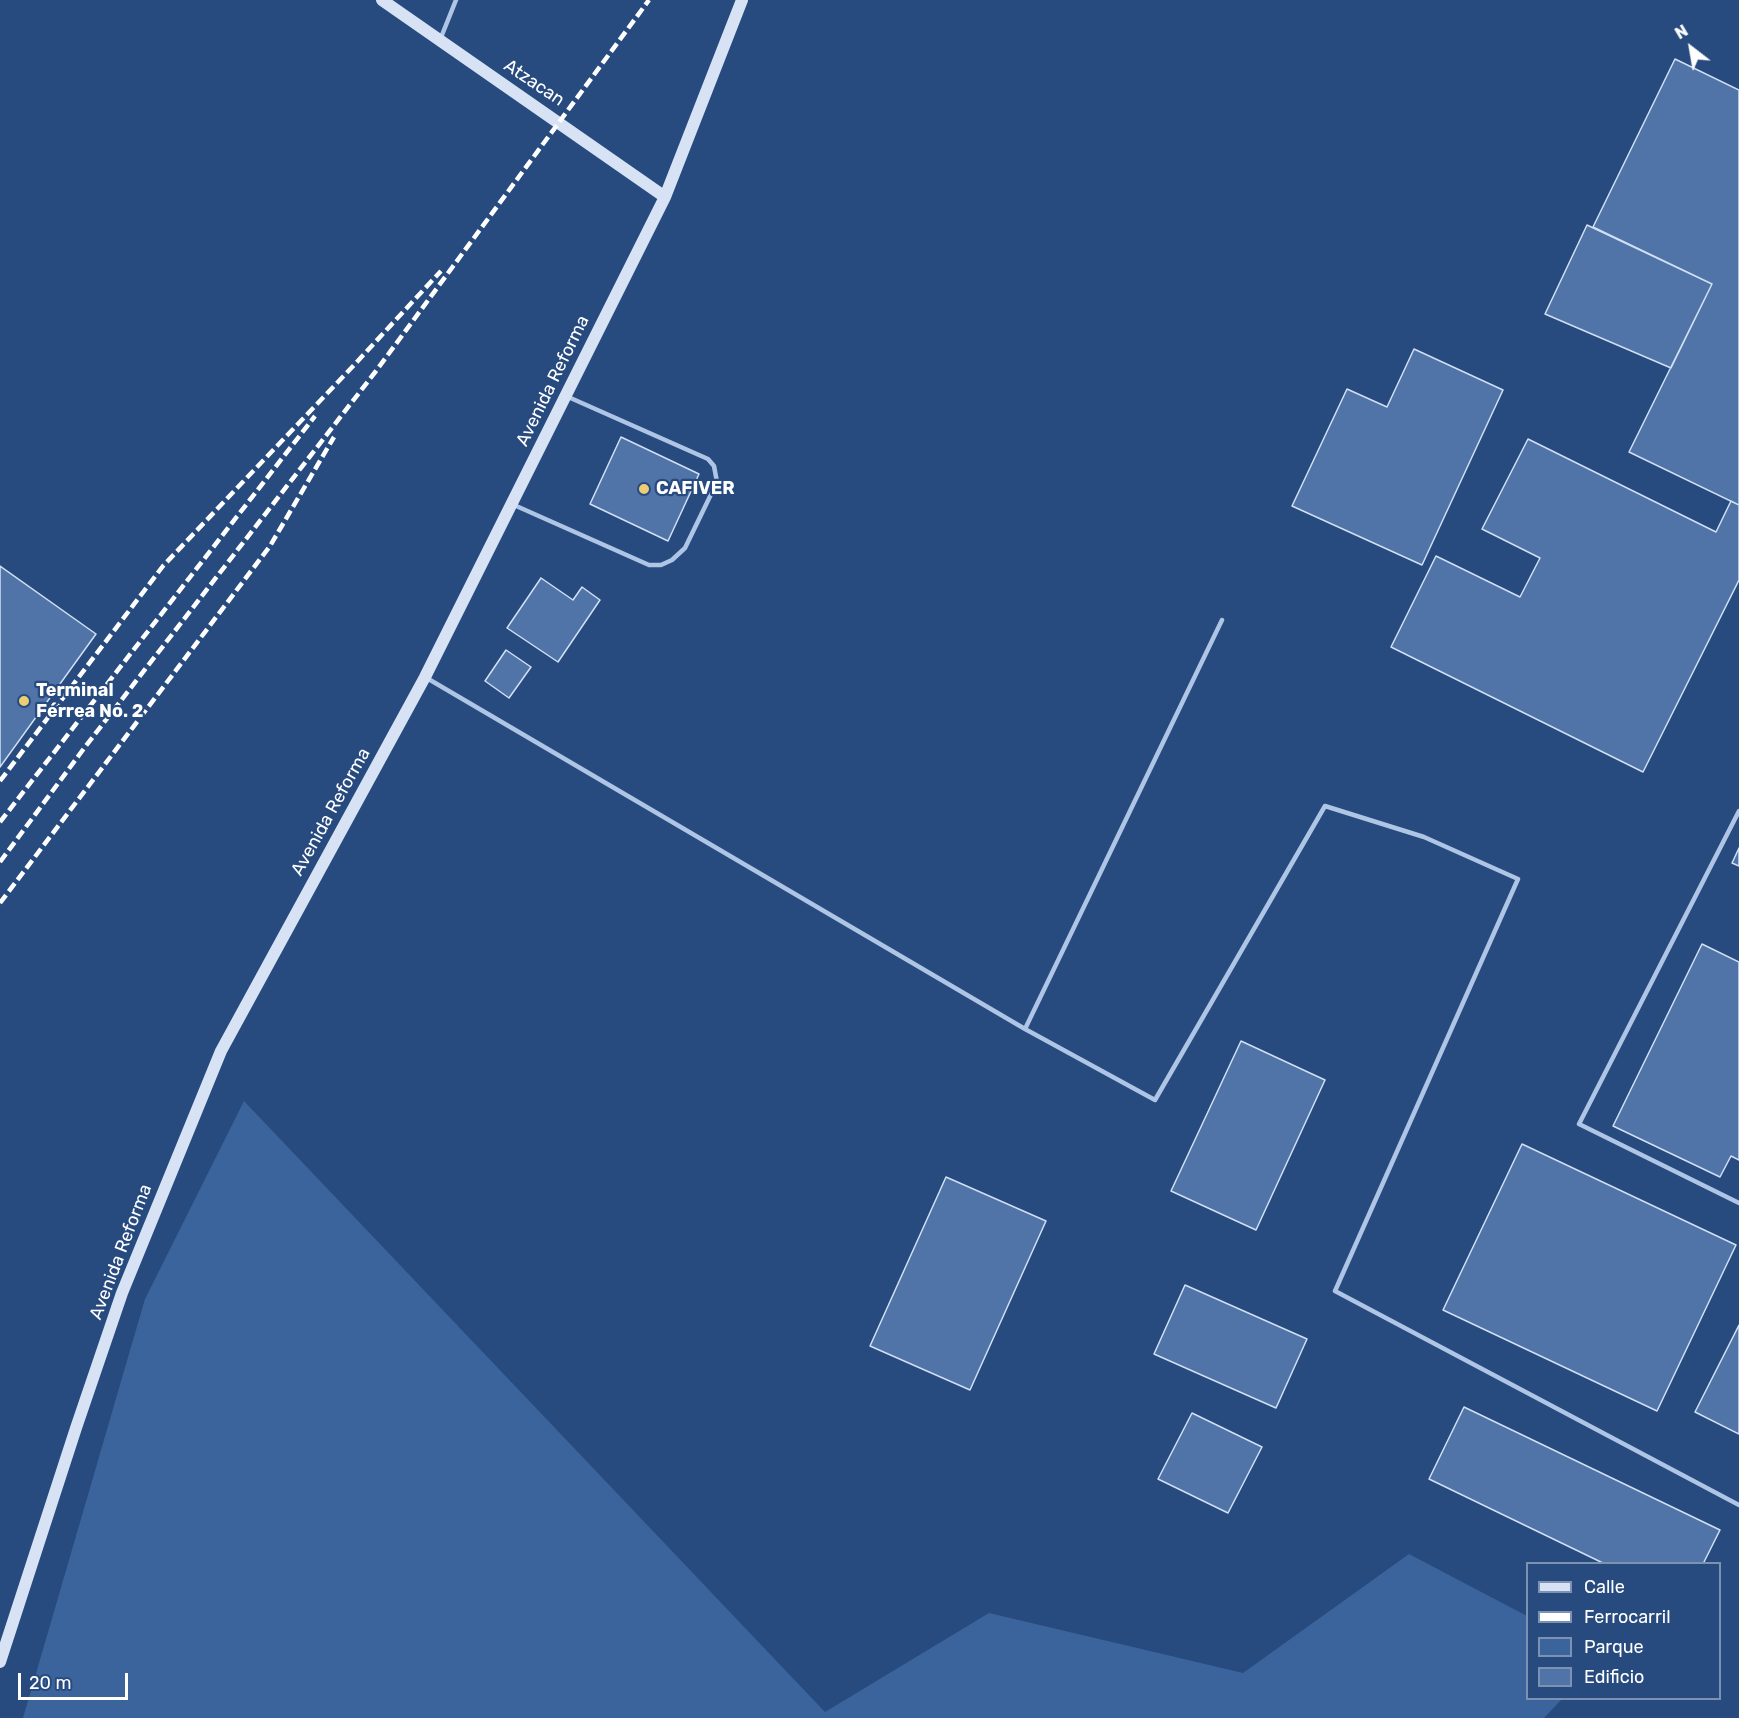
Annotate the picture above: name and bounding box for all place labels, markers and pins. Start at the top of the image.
place label: CAFIVER [656,478,735,500]
marker: CAFIVER [637,482,651,496]
place label: Terminal Férrea No. 2 [36,680,144,722]
marker: Terminal Férrea No. 2 [17,694,31,708]

